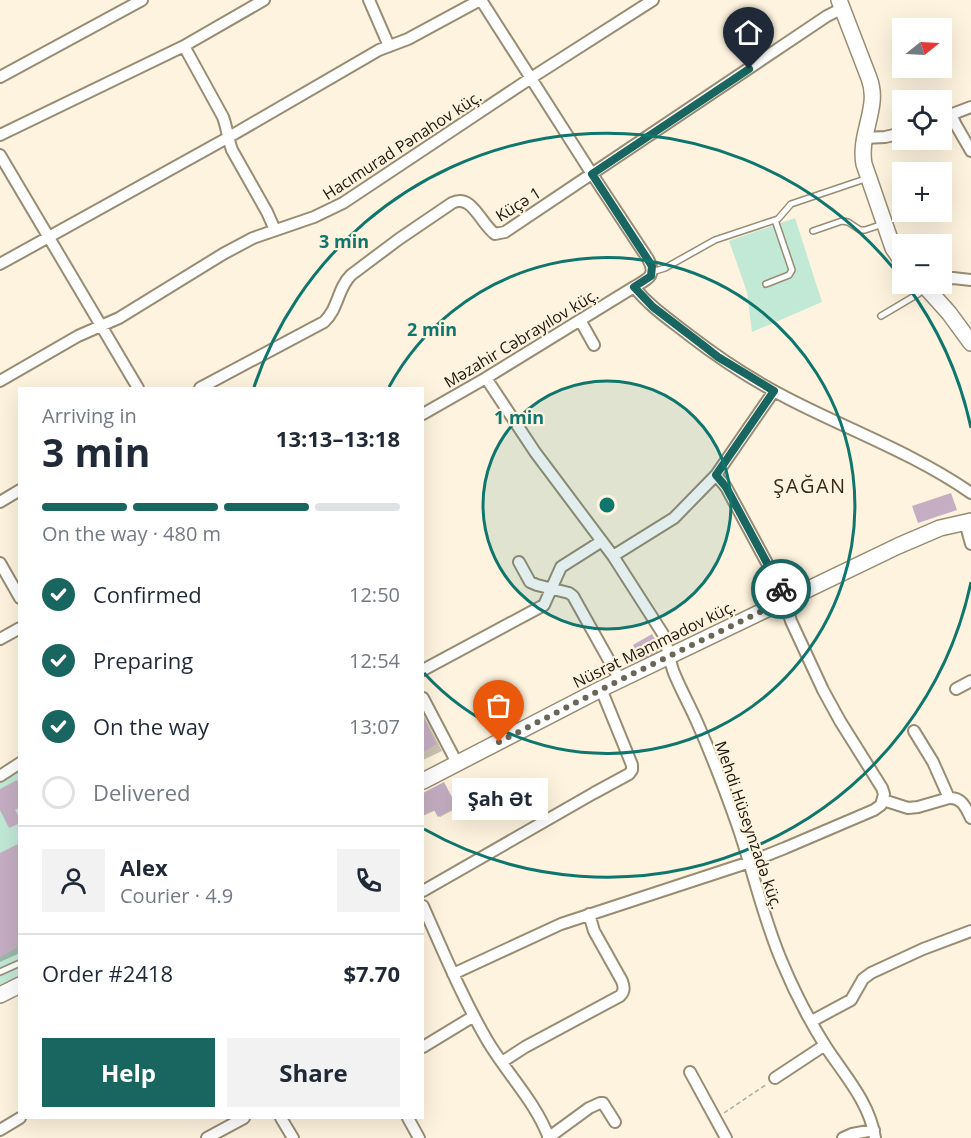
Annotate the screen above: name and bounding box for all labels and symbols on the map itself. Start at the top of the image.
pin [723,7,774,69]
north arrow [892,18,952,78]
street label: Hacımurad Pənahov küç. [318,85,486,205]
street label: Küçə 1 [491,182,545,226]
text: 3 min [319,229,369,253]
street label: Məzahir Cəbrayılov küç. [440,283,602,393]
text: 2 min [407,317,457,341]
text: 1 min [494,405,544,429]
district label: ŞAĞAN [773,472,847,499]
centre of rings [597,495,617,515]
courier [751,559,811,619]
street label: Nüsrət Məmmədov küç. [569,595,739,693]
pin [473,680,524,742]
street label: Mehdi Hüseynzadə küç. [710,738,788,912]
callout: Şah Ət [451,778,547,820]

